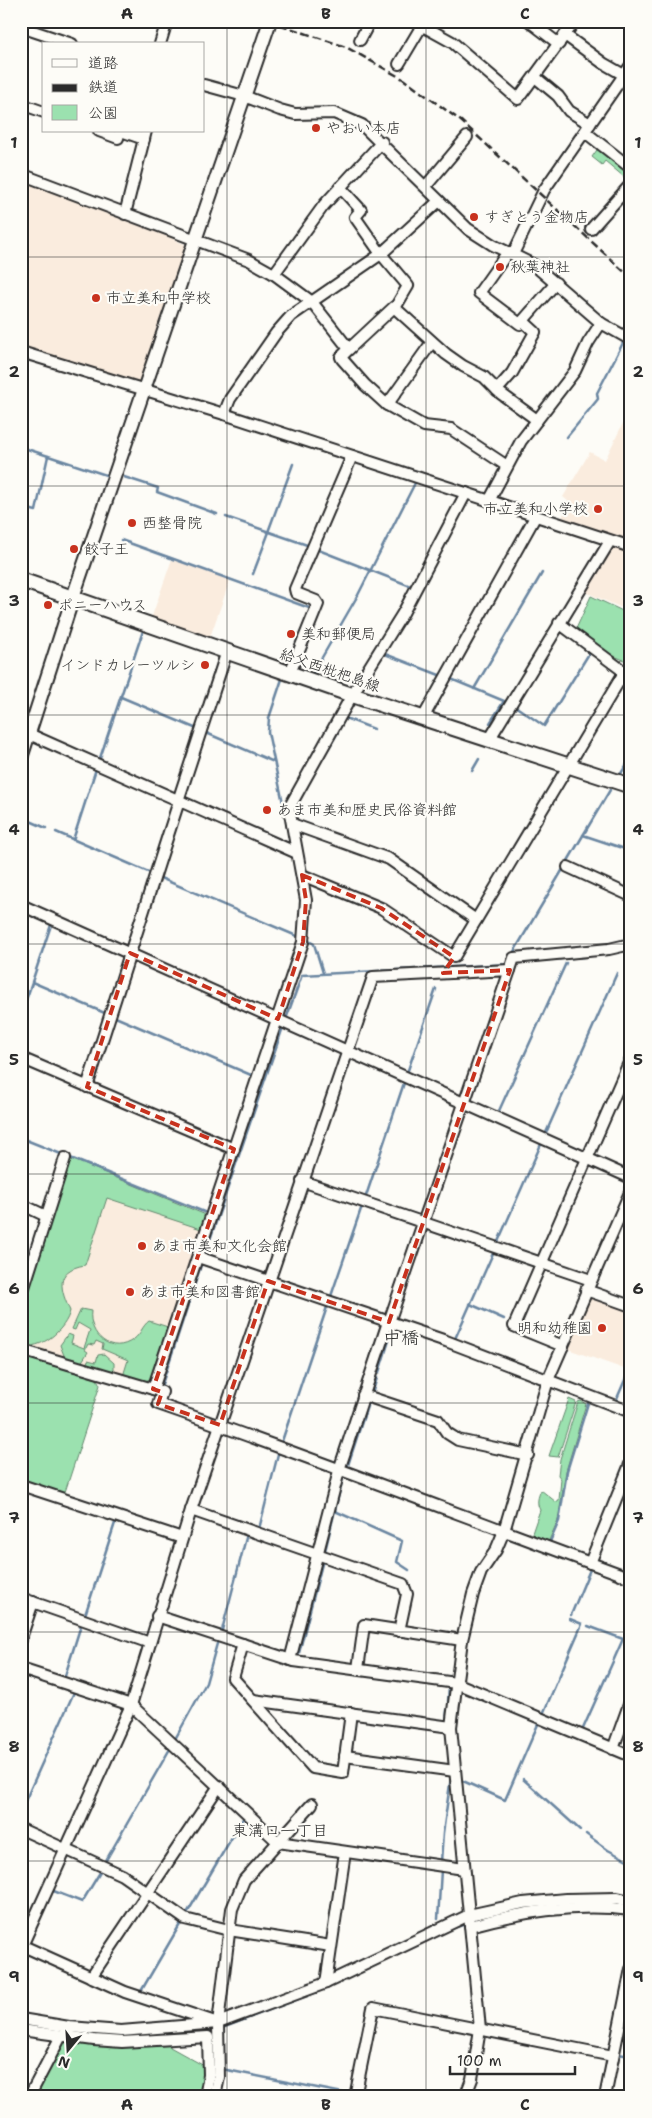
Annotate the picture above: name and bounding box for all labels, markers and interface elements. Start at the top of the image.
text: A [121,3,133,24]
text: B [321,3,331,24]
text: C [520,3,530,24]
legend [42,42,205,132]
text: 道路 [88,53,118,73]
text: 鉄道 [88,77,118,97]
text: 公園 [88,103,118,123]
place label: やおい本店 [326,118,401,138]
marker: やおい本店 [310,122,322,134]
text: 1 [10,132,18,153]
text: 1 [634,132,642,153]
place label: すぎとう金物店 [484,207,589,227]
marker: すぎとう金物店 [468,211,480,223]
place label: 秋葉神社 [510,257,570,277]
marker: 秋葉神社 [494,261,506,273]
place label: 市立美和中学校 [106,288,211,308]
marker: 市立美和中学校 [90,292,102,304]
text: 2 [8,361,20,382]
text: 2 [632,361,644,382]
place label: 市立美和小学校 [483,499,588,519]
marker: 市立美和小学校 [592,503,604,515]
place label: 西整骨院 [142,513,202,533]
marker: 西整骨院 [126,517,138,529]
place label: 餃子王 [84,539,129,559]
marker: 餃子王 [68,543,80,555]
text: 3 [8,590,20,611]
text: 3 [632,590,644,611]
place label: ポニーハウス [58,595,147,615]
marker: ポニーハウス [42,599,54,611]
place label: 美和郵便局 [301,624,376,644]
marker: 美和郵便局 [285,628,297,640]
street label: 給父西枇杷島線 [277,643,383,697]
place label: インドカレーツルシ [60,655,195,675]
marker: インドカレーツルシ [199,659,211,671]
place label: あま市美和歴史民俗資料館 [277,800,457,820]
marker: あま市美和歴史民俗資料館 [261,804,273,816]
text: 4 [8,819,20,840]
text: 4 [632,819,644,840]
text: 5 [9,1049,19,1070]
text: 5 [633,1049,643,1070]
place label: あま市美和文化会館 [152,1236,287,1256]
marker: あま市美和文化会館 [136,1240,148,1252]
text: 6 [8,1278,20,1299]
text: 6 [632,1278,644,1299]
place label: あま市美和図書館 [140,1282,260,1302]
marker: あま市美和図書館 [124,1286,136,1298]
place label: 明和幼稚園 [517,1318,592,1338]
marker: 明和幼稚園 [596,1322,608,1334]
district label: 中橋 [383,1326,419,1350]
text: 7 [8,1507,20,1528]
text: 7 [632,1507,644,1528]
text: 8 [8,1736,20,1757]
text: 8 [632,1736,644,1757]
district label: 東溝口一丁目 [232,1820,328,1841]
text: 9 [8,1966,20,1987]
text: 9 [632,1966,644,1987]
north arrow [42,2026,92,2076]
scale bar [450,2043,574,2075]
text: 100 m [457,2051,502,2071]
text: N [56,2052,72,2073]
text: A [121,2094,133,2115]
text: B [321,2094,331,2115]
text: C [520,2094,530,2115]

